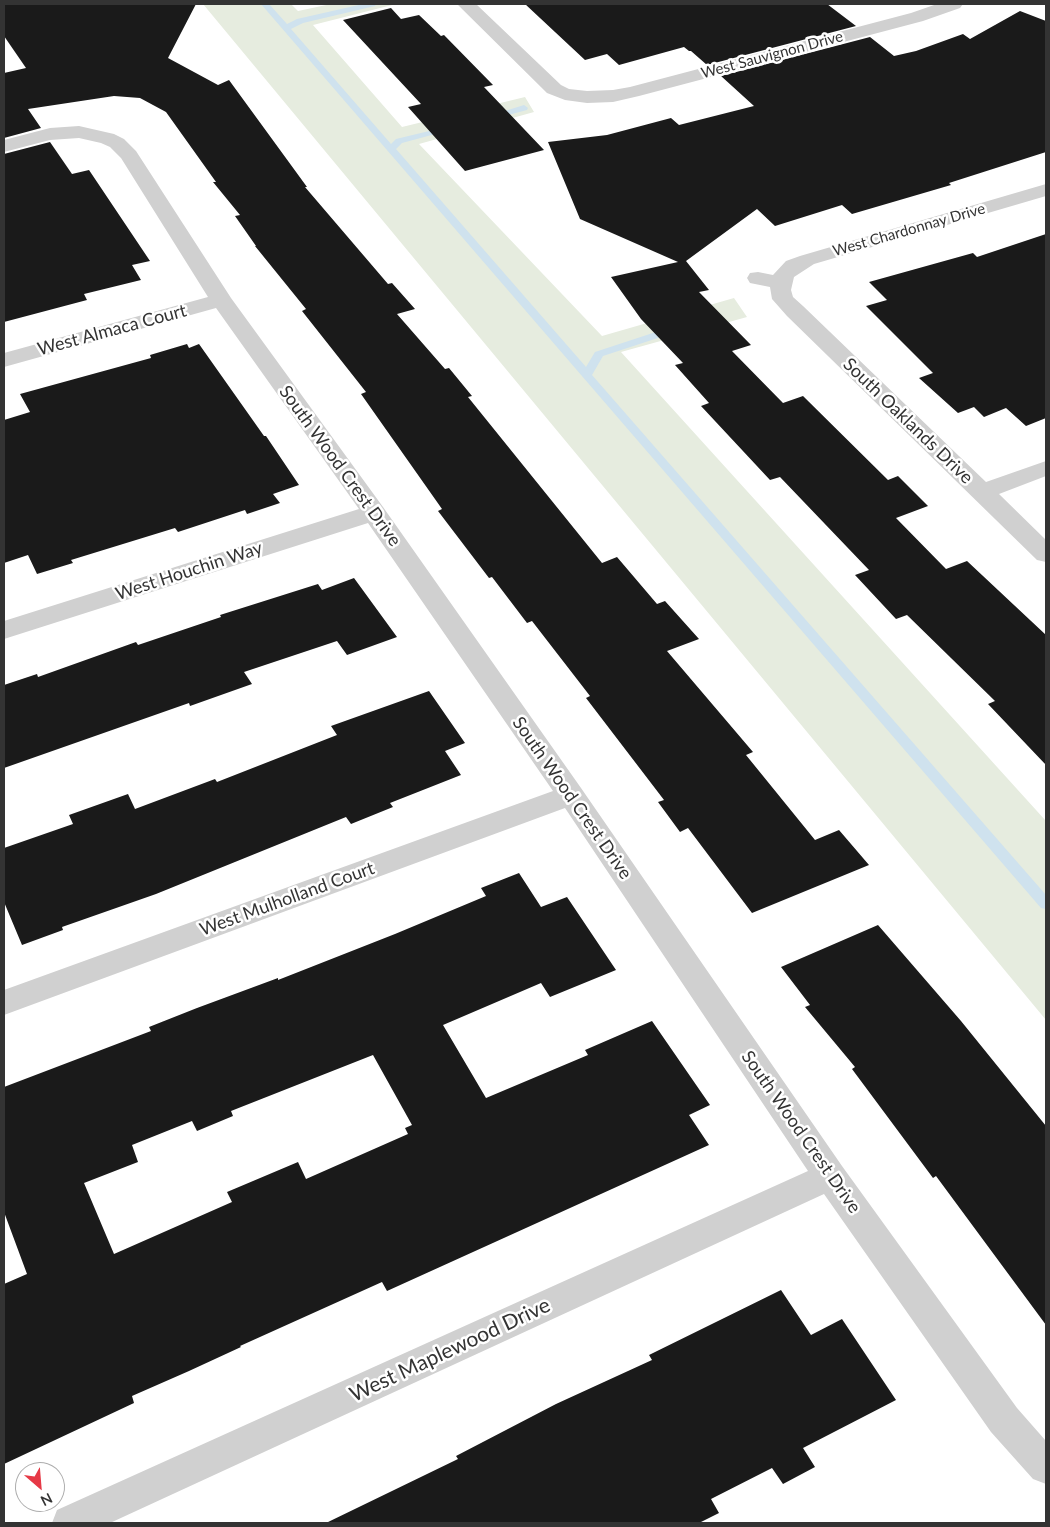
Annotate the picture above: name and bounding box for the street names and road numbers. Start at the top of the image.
street label: West Sauvignon Drive [699,27,845,83]
street label: West Chardonnay Drive [831,200,987,260]
street label: West Almaca Court [35,300,189,360]
street label: South Oaklands Drive [839,354,977,488]
street label: South Wood Crest Drive [274,381,406,551]
street label: West Houchin Way [113,537,265,605]
street label: South Wood Crest Drive [508,713,636,883]
street label: West Mulholland Court [197,857,377,941]
street label: South Wood Crest Drive [737,1047,865,1217]
street label: West Maplewood Drive [346,1292,554,1408]

